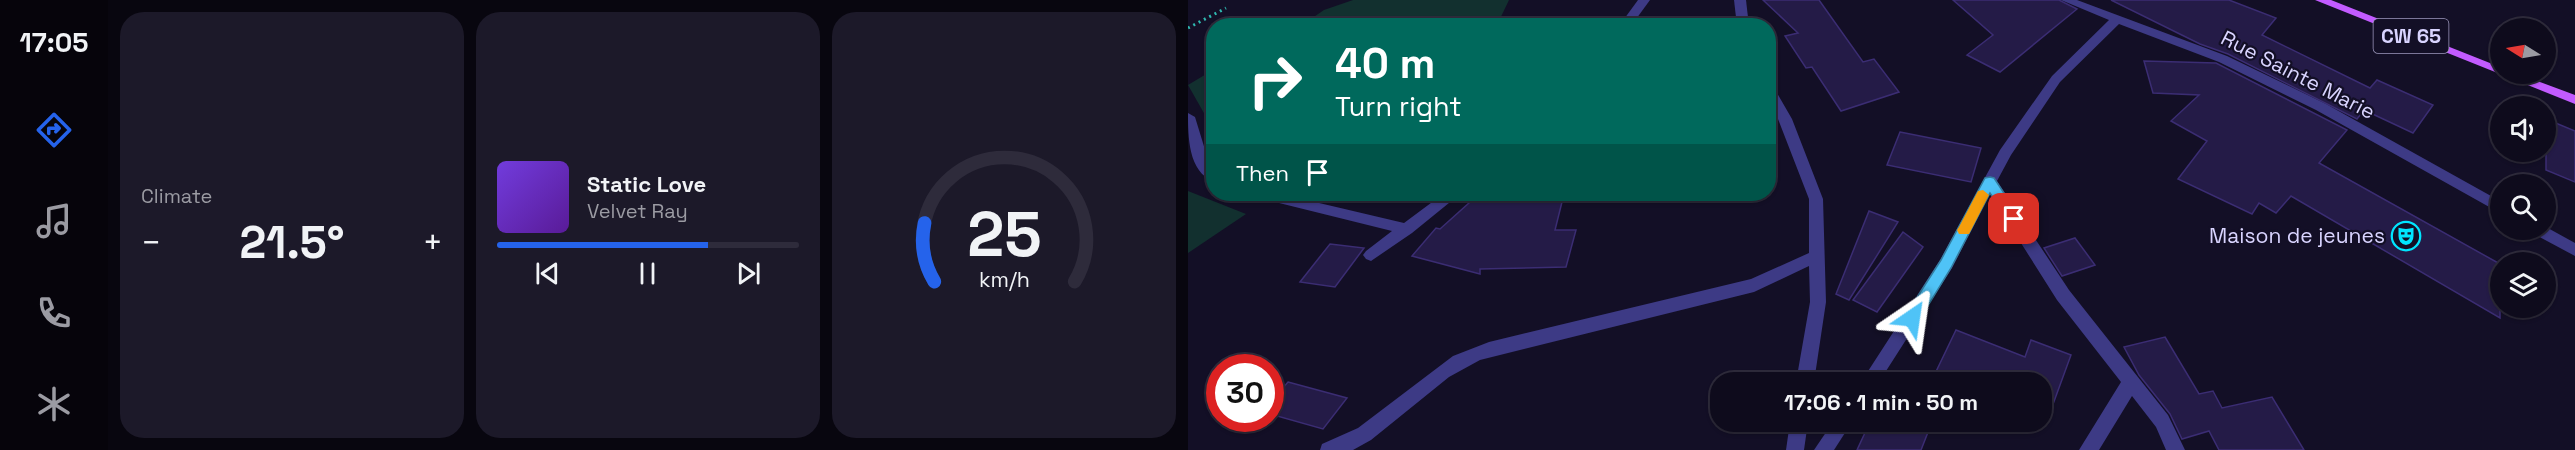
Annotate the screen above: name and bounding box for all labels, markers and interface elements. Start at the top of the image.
north arrow [2490,18,2556,84]
map controls [2490,18,2556,318]
road number: CW 65 [2374,19,2448,53]
street label: Rue Sainte Marie [2217,24,2380,125]
text: 17:05 [20,25,88,60]
text: 40 m [1335,37,1435,90]
icon: right [1236,42,1314,120]
text: Turn right [1335,89,1462,124]
button: sound [2490,96,2556,162]
icon: directions [33,109,75,151]
icon: arrive [1301,156,1334,189]
text: Then [1236,159,1289,187]
text: Static Love [587,170,706,198]
button: search [2490,174,2556,240]
text: Climate [141,183,212,209]
pin [1988,193,2039,244]
text: 25 [967,195,1041,274]
text: Velvet Ray [587,198,688,224]
icon: music [33,200,75,242]
icon: arrive [1997,202,2030,235]
text: 21.5° [239,214,345,271]
theatre icon: Maison de jeunes [2390,220,2422,252]
text: − [141,222,161,264]
text: + [423,222,443,264]
place label: Maison de jeunes [2209,222,2385,249]
button: layers [2490,252,2556,318]
icon: previous [531,257,564,290]
icon: pause [631,257,664,290]
icon: next [732,257,765,290]
text: km/h [978,266,1030,293]
position arrow [1880,286,1944,350]
icon: phone [33,292,75,334]
speed limit sign: 30 [1206,354,1284,432]
icon: climate [33,383,75,425]
text: 17:06 · 1 min · 50 m [1784,388,1978,416]

